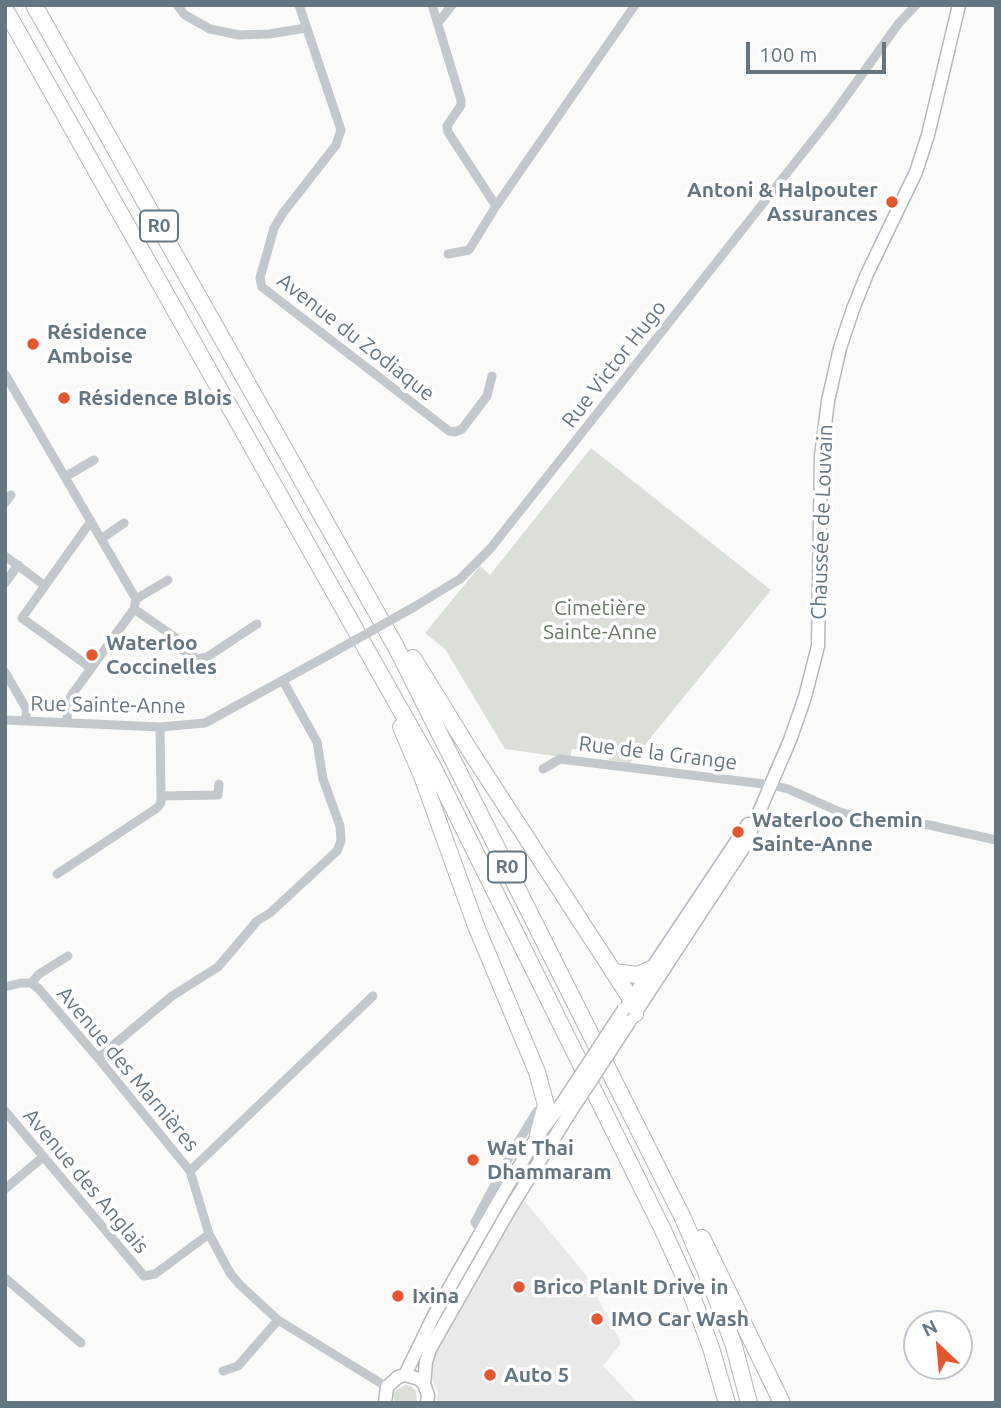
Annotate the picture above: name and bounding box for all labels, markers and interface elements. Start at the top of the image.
scale bar [749,28,889,72]
text: 100 m [759,42,817,66]
place label: Antoni & Halpouter Assurances [687,177,878,227]
marker: Antoni & Halpouter Assurances [884,194,900,210]
road number: R0 [140,210,178,242]
street label: Avenue du Zodiaque [272,268,440,406]
street label: Rue Victor Hugo [556,295,672,433]
place label: Résidence Amboise [47,319,147,369]
marker: Résidence Amboise [25,336,41,352]
place label: Résidence Blois [78,385,232,411]
marker: Résidence Blois [56,390,72,406]
street label: Chaussée de Louvain [806,424,838,620]
park label: Cimetière Sainte-Anne [543,595,657,645]
place label: Waterloo Coccinelles [106,630,217,680]
marker: Waterloo Coccinelles [84,647,100,663]
street label: Rue Sainte-Anne [30,691,186,719]
street label: Rue de la Grange [577,731,739,775]
place label: Waterloo Chemin Sainte-Anne [752,807,923,857]
marker: Waterloo Chemin Sainte-Anne [730,824,746,840]
road number: R0 [488,852,526,882]
street label: Avenue des Marnières [52,981,204,1157]
street label: Avenue des Anglais [18,1103,154,1259]
place label: Wat Thai Dhammaram [487,1135,612,1185]
marker: Wat Thai Dhammaram [465,1152,481,1168]
place label: Brico PlanIt Drive in [533,1274,729,1300]
marker: Brico PlanIt Drive in [511,1279,527,1295]
place label: Ixina [412,1283,459,1309]
marker: Ixina [390,1288,406,1304]
place label: IMO Car Wash [611,1306,749,1332]
north arrow [903,1310,973,1380]
marker: IMO Car Wash [589,1311,605,1327]
text: N [918,1315,941,1341]
place label: Auto 5 [504,1362,569,1388]
marker: Auto 5 [482,1367,498,1383]

